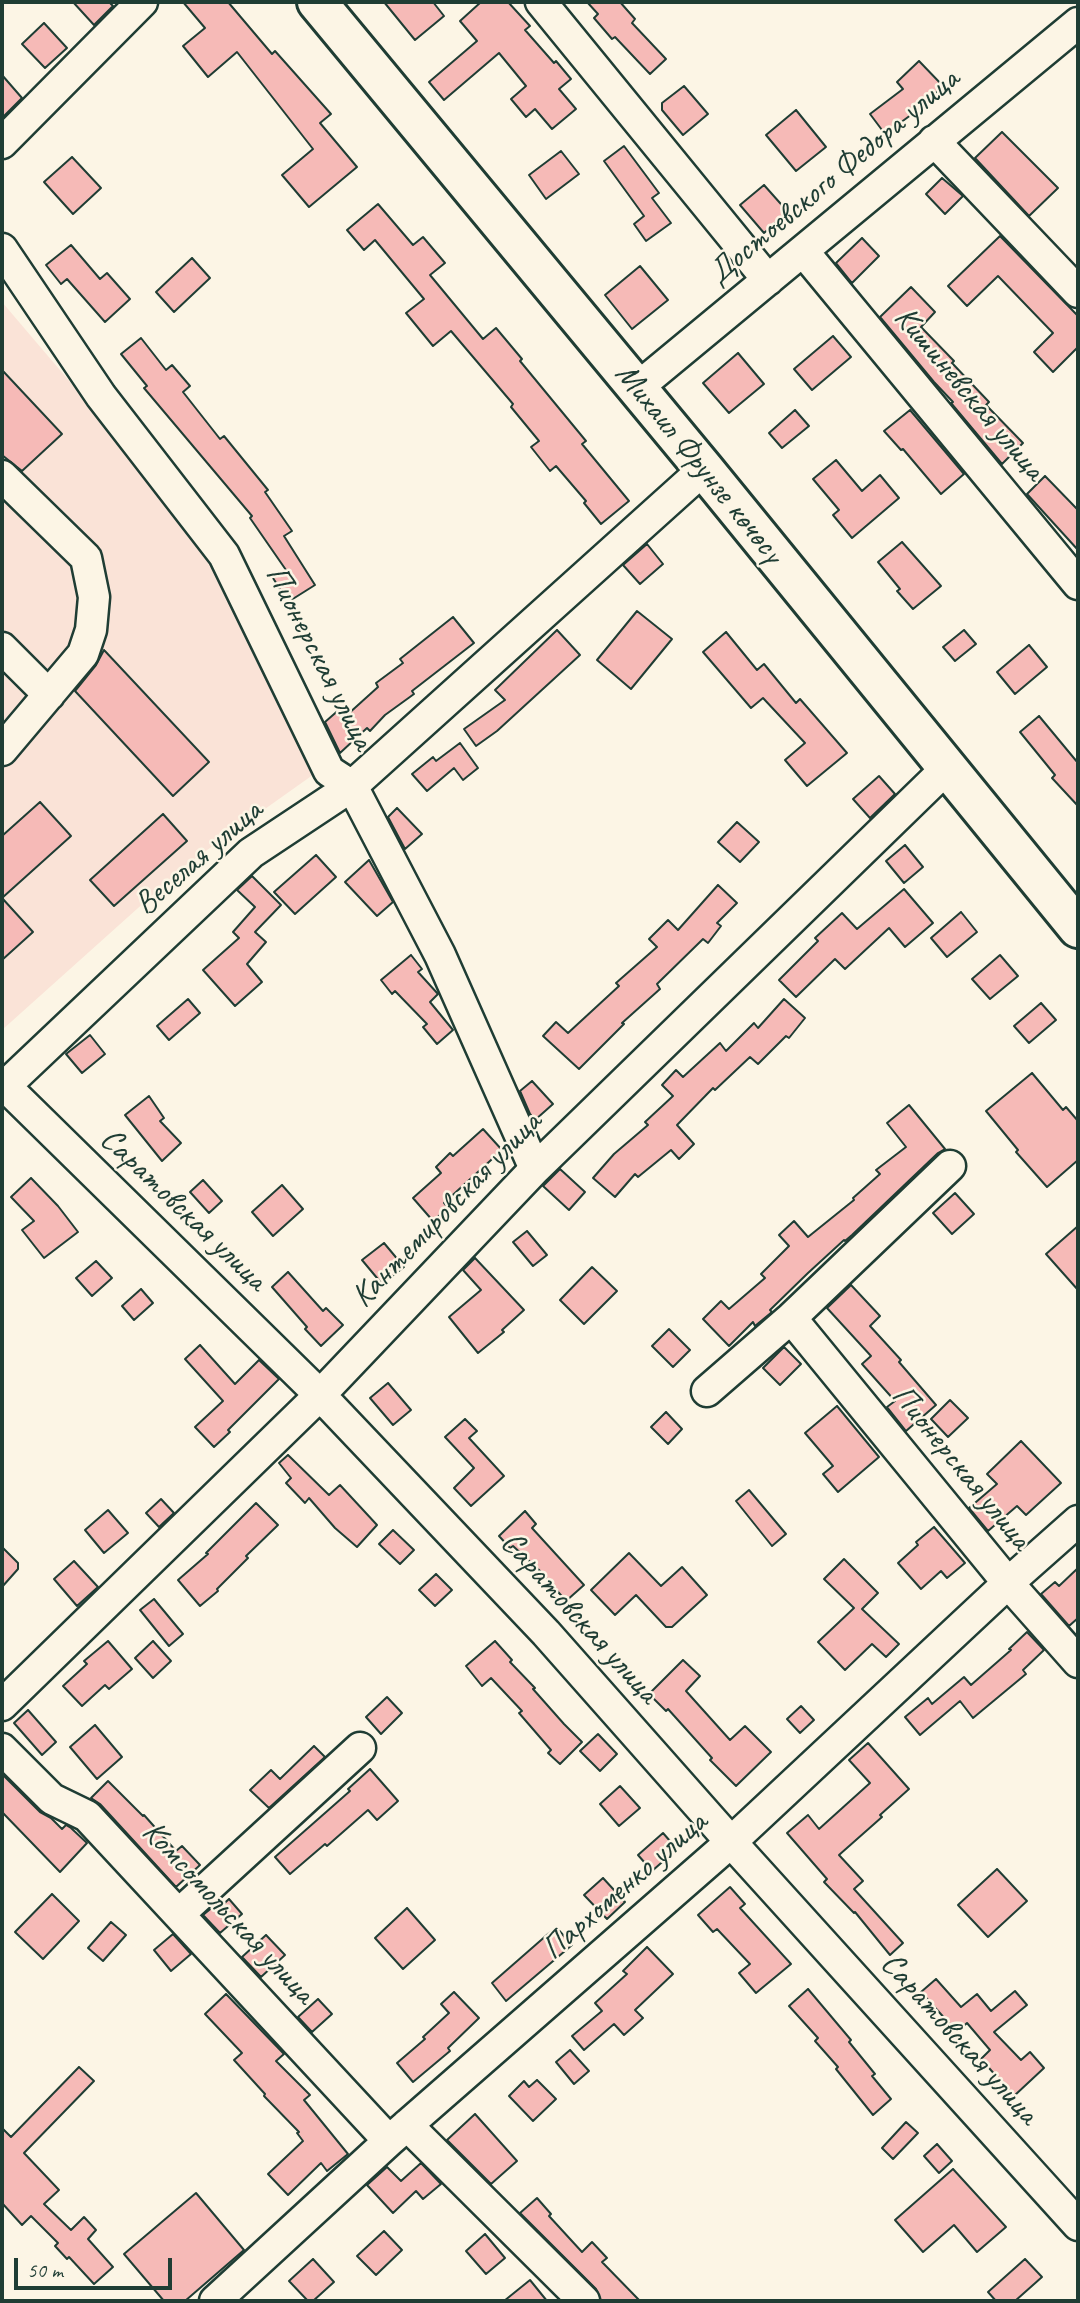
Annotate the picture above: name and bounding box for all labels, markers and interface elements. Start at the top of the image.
street label: Достоевского Федора улица [700,60,968,294]
street label: Кишиневская улица [885,299,1053,489]
street label: Михаил Фрунзе көчөсү [606,356,792,572]
street label: Пионерская улица [256,559,382,757]
street label: Веселая улица [127,792,271,924]
street label: Кантемировская улица [343,1104,551,1316]
street label: Саратовская улица [91,1120,275,1300]
street label: Пионерская улица [882,1377,1040,1559]
street label: Саратовская улица [491,1524,667,1712]
street label: Пархоменко улица [534,1803,716,1969]
street label: Комсомольская улица [133,1813,323,2013]
street label: Саратовская улица [871,1945,1047,2133]
scale bar [18,2244,175,2288]
text: 50 m [27,2257,63,2283]

